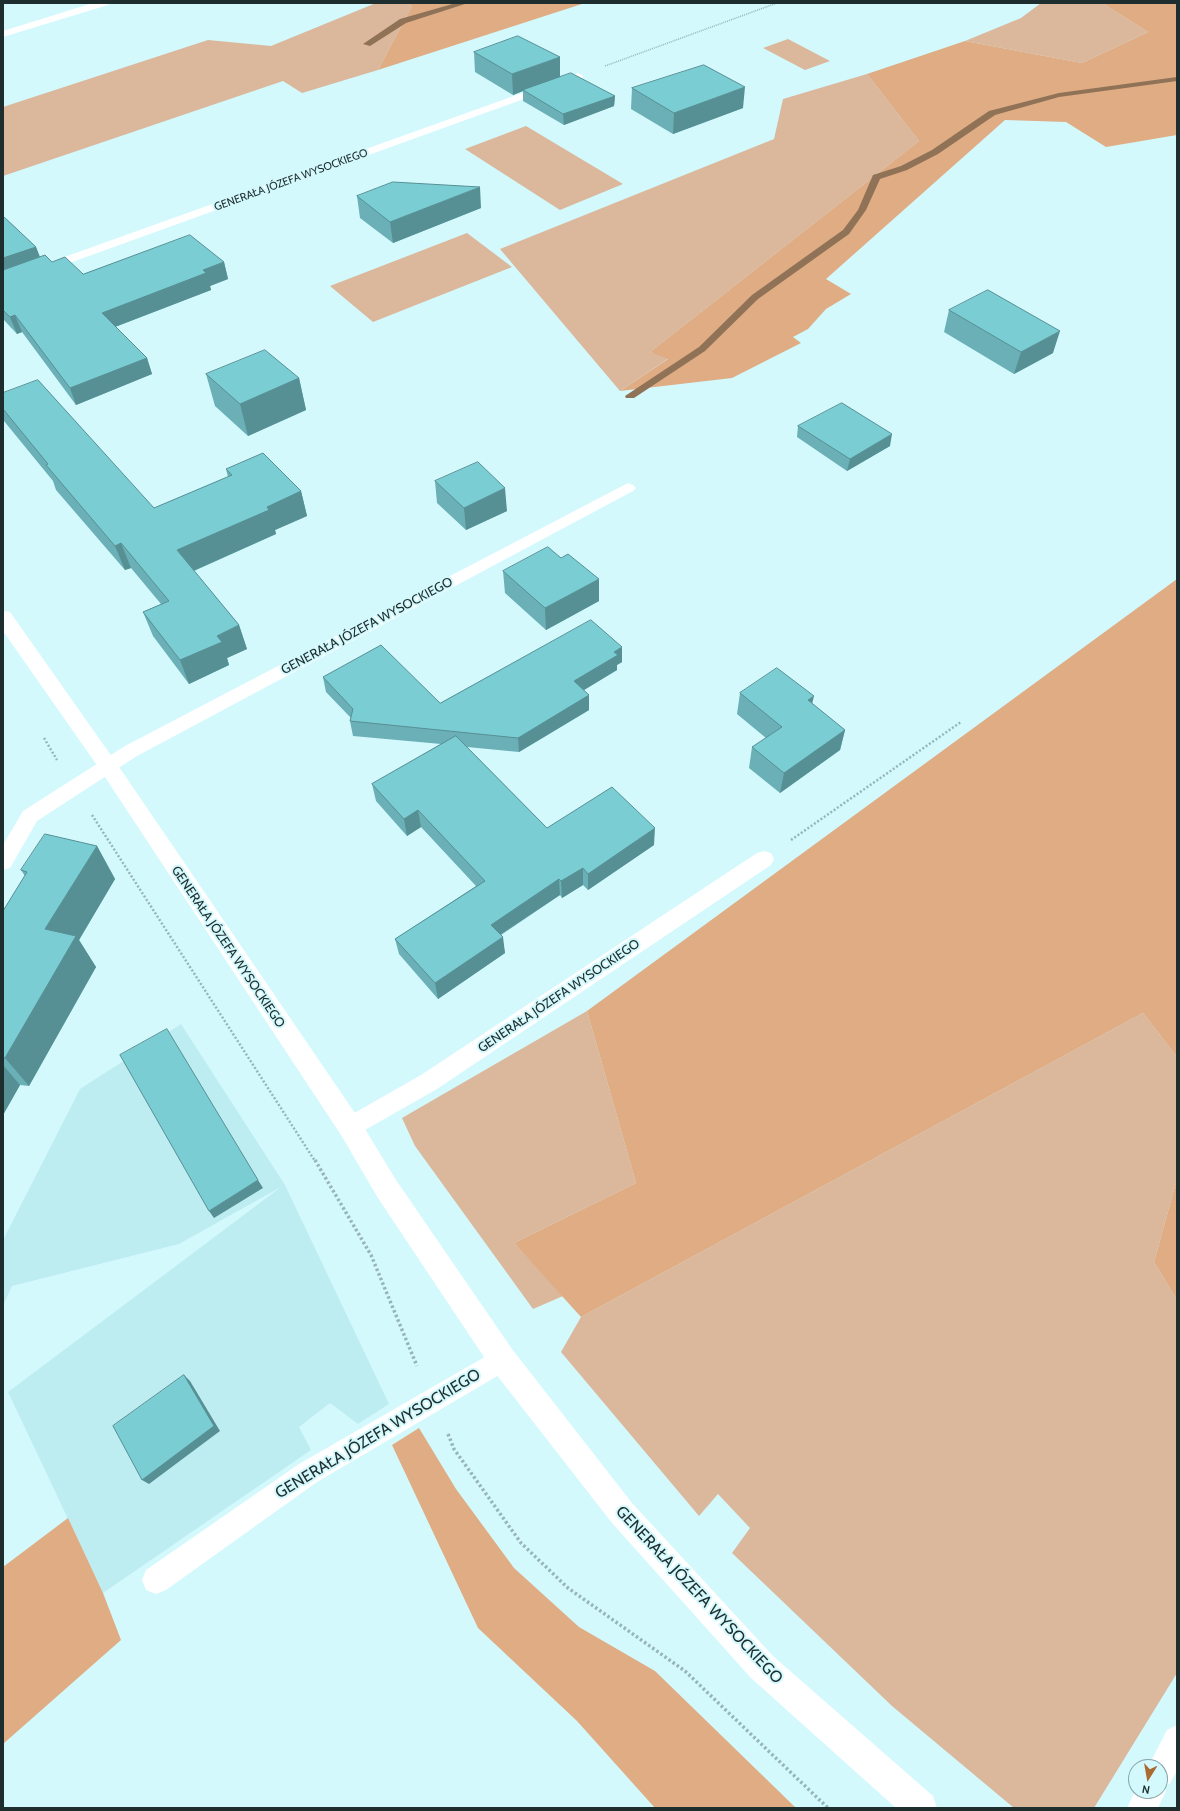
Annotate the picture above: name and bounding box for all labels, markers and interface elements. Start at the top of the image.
street label: GENERAŁA JÓZEFA WYSOCKIEGO [212,146,370,214]
street label: GENERAŁA JÓZEFA WYSOCKIEGO [279,574,455,678]
street label: GENERAŁA JÓZEFA WYSOCKIEGO [168,863,288,1031]
street label: GENERAŁA JÓZEFA WYSOCKIEGO [475,936,643,1056]
street label: GENERAŁA JÓZEFA WYSOCKIEGO [272,1365,484,1503]
street label: GENERAŁA JÓZEFA WYSOCKIEGO [611,1502,787,1688]
north arrow [1128,1759,1168,1799]
text: N [1141,1782,1151,1797]

